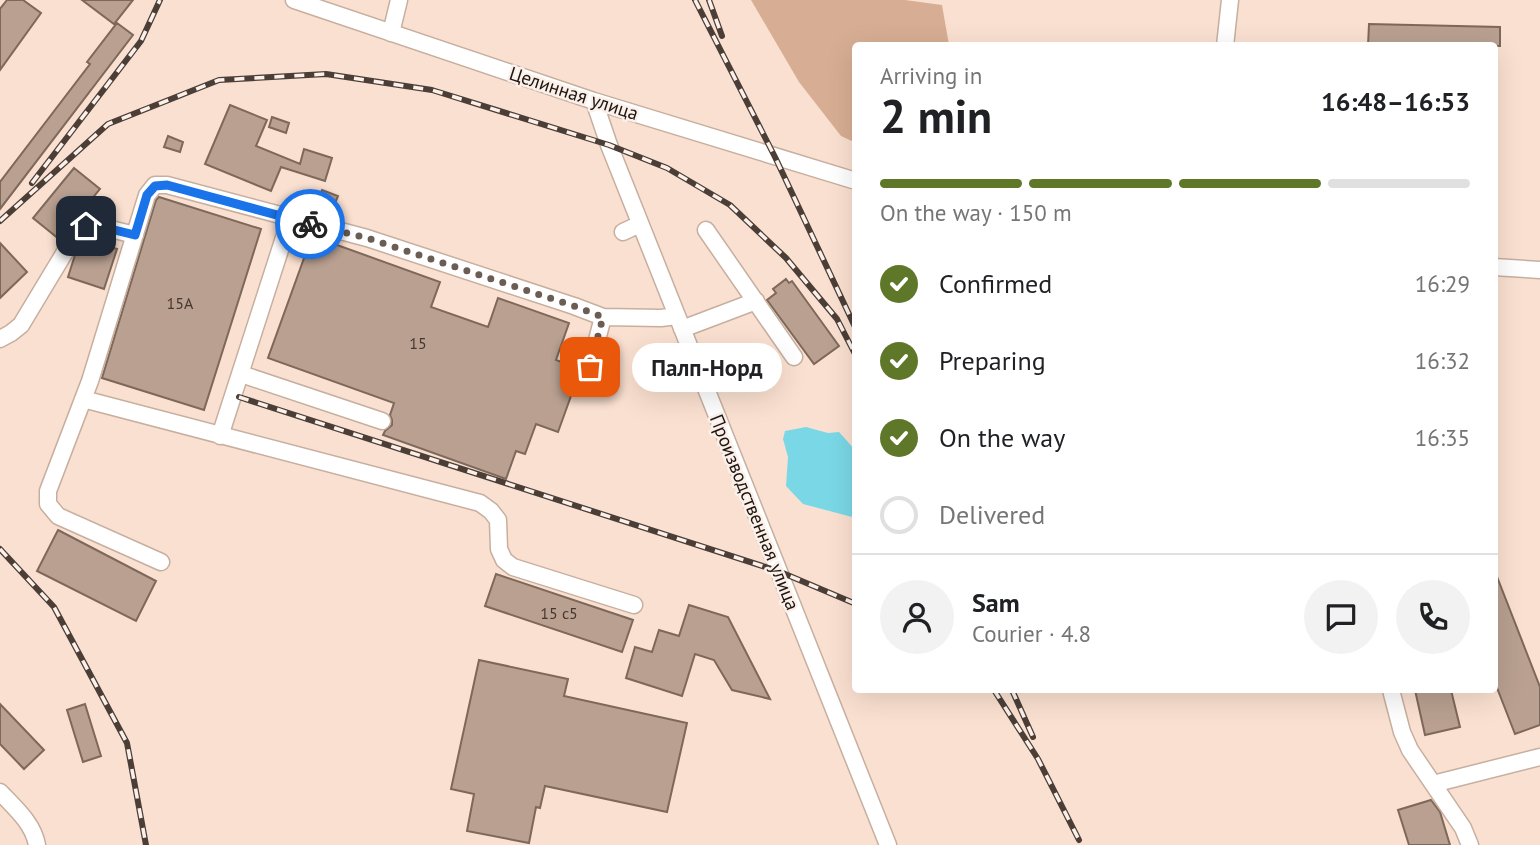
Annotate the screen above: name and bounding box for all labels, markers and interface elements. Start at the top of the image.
street label: Целинная улица [506,61,642,125]
text: Arriving in [880,61,982,90]
text: 16:48–16:53 [1321,85,1470,118]
text: 2 min [880,86,992,146]
courier [275,189,345,259]
pin [56,196,116,256]
text: On the way · 150 m [880,198,1072,227]
icon: bike [291,205,329,243]
icon: home [67,207,105,245]
icon: check [880,265,918,303]
text: Confirmed [939,267,1052,300]
text: 16:29 [1415,269,1470,298]
house number: 15А [167,293,194,313]
house number: 15 [409,333,427,353]
pin [560,337,620,397]
callout: Палп-Норд [632,342,782,392]
icon: check [880,342,918,380]
text: Preparing [939,344,1046,377]
text: 16:32 [1415,346,1470,375]
icon: bag [571,348,609,386]
text: Палп-Норд [651,353,763,382]
street label: Производственная улица [705,411,805,613]
icon: check [880,419,918,457]
text: On the way [939,421,1065,454]
text: 16:35 [1415,423,1470,452]
text: Delivered [939,498,1045,531]
button: person [880,580,954,654]
button: chat [1304,580,1378,654]
button: phone [1396,580,1470,654]
text: Sam [972,586,1020,619]
house number: 15 с5 [540,603,578,623]
text: Courier · 4.8 [972,619,1091,648]

